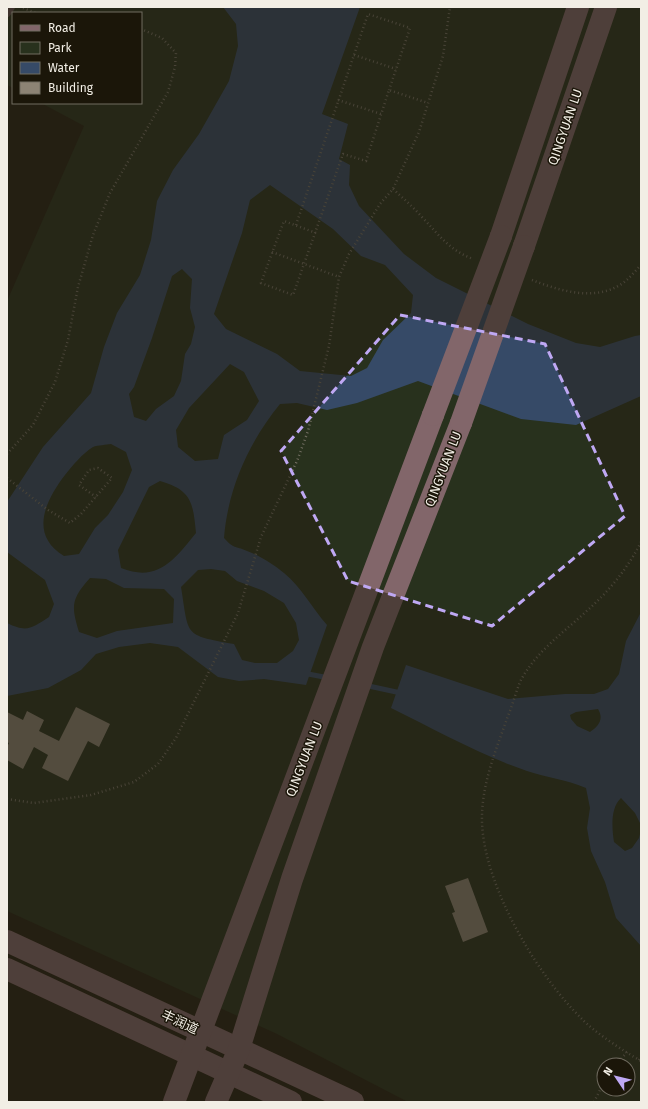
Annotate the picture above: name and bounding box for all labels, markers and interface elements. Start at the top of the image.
legend [12,12,142,104]
text: Road [48,21,76,35]
text: Park [48,41,72,55]
text: Water [48,61,80,75]
text: Building [48,81,94,95]
street label: QINGYUAN LU [545,87,585,167]
street label: QINGYUAN LU [422,429,464,509]
street label: QINGYUAN LU [283,719,325,799]
street label: 丰润道 [159,1007,201,1037]
north arrow [596,1057,636,1097]
text: N [601,1065,616,1078]

